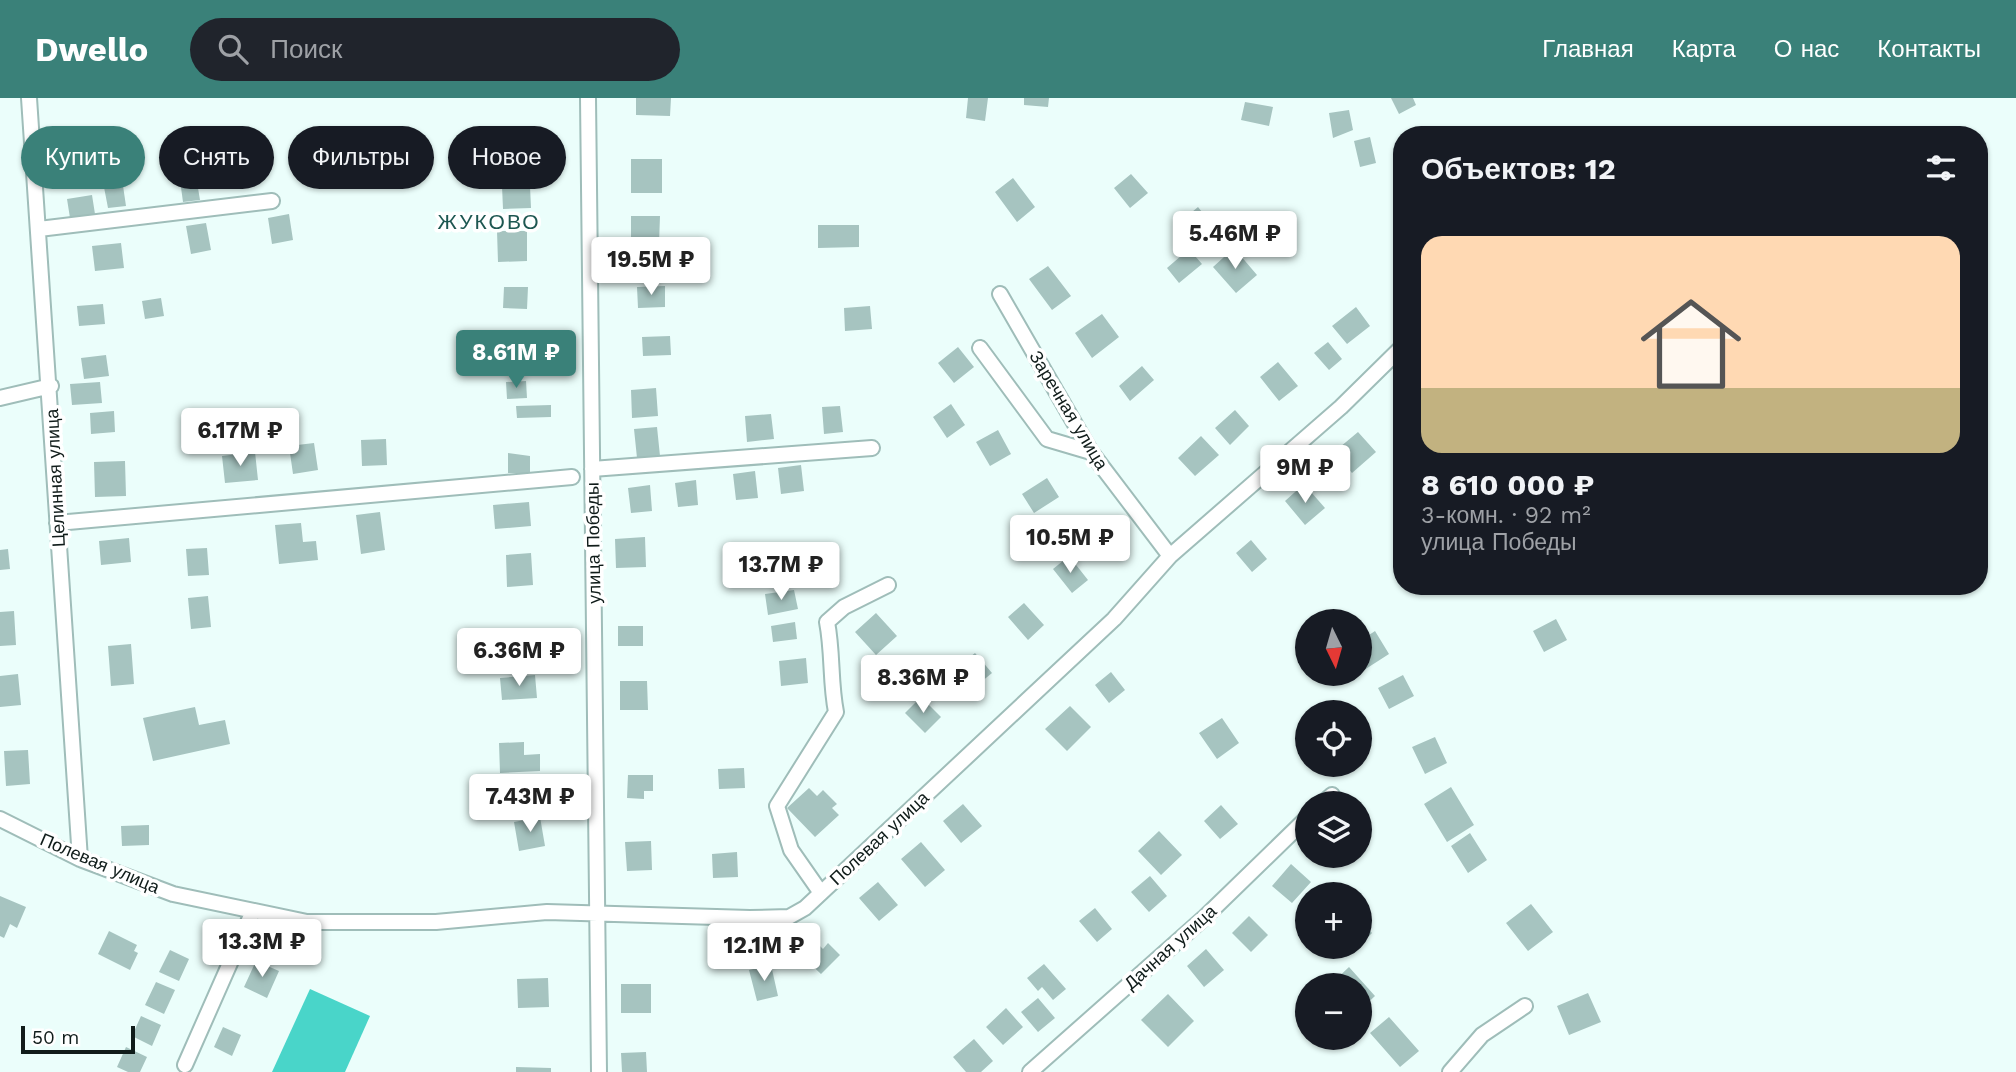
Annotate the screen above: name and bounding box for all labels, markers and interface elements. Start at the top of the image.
search box [190,18,680,81]
text: Dwello [35,30,148,69]
icon: search [214,30,252,68]
text: Поиск [270,34,342,64]
text: Главная [1542,35,1634,63]
text: Карта [1672,35,1736,63]
text: О нас [1774,35,1839,63]
text: Контакты [1877,35,1981,63]
chip: Купить [21,126,145,189]
chip: Снять [159,126,274,189]
chip: Фильтры [288,126,434,189]
chip: Новое [448,126,566,189]
icon: filters [1922,149,1960,187]
text: Объектов: 12 [1421,151,1616,186]
district label: ЖУКОВО [437,209,541,234]
pin: 5.46M ₽ [1170,212,1300,271]
text: 5.46M ₽ [1189,220,1281,247]
pin: 19.5M ₽ [586,238,716,297]
text: 19.5M ₽ [607,246,695,273]
icon: home [1628,281,1754,407]
pin: 8.61M ₽ [451,330,581,390]
text: 8.61M ₽ [472,339,560,366]
street label: Заречная улица [1025,347,1113,474]
street label: Целинная улица [41,407,69,548]
pin: 6.17M ₽ [175,408,305,468]
text: 6.17M ₽ [197,417,283,444]
pin: 9M ₽ [1264,446,1346,505]
text: 9M ₽ [1276,454,1334,481]
text: 8 610 000 ₽ [1421,467,1594,502]
street label: улица Победы [581,482,605,604]
text: 3-комн. · 92 m² [1421,502,1591,529]
pin: 10.5M ₽ [1005,516,1135,575]
text: 10.5M ₽ [1026,524,1114,551]
text: улица Победы [1421,529,1577,556]
pin: 13.7M ₽ [716,542,846,602]
text: 13.7M ₽ [739,551,823,578]
north arrow [1295,609,1372,686]
map controls [1295,609,1372,1050]
pin: 6.36M ₽ [454,628,584,688]
text: 6.36M ₽ [473,637,565,664]
pin: 8.36M ₽ [858,656,988,715]
text: 8.36M ₽ [877,664,969,691]
button: locate [1295,700,1372,777]
pin: 7.43M ₽ [465,774,595,834]
text: 7.43M ₽ [485,783,575,810]
street label: Полевая улица [825,786,934,889]
button: layers [1295,791,1372,868]
street label: Полевая улица [37,828,164,898]
button: + [1295,882,1372,959]
street label: Дачная улица [1120,900,1221,994]
pin: 13.3M ₽ [197,920,327,979]
pin: 12.1M ₽ [699,924,829,983]
text: 13.3M ₽ [218,928,306,955]
text: 12.1M ₽ [723,932,805,959]
button: − [1295,973,1372,1050]
scale bar [21,1023,135,1055]
text: 50 m [32,1026,79,1049]

